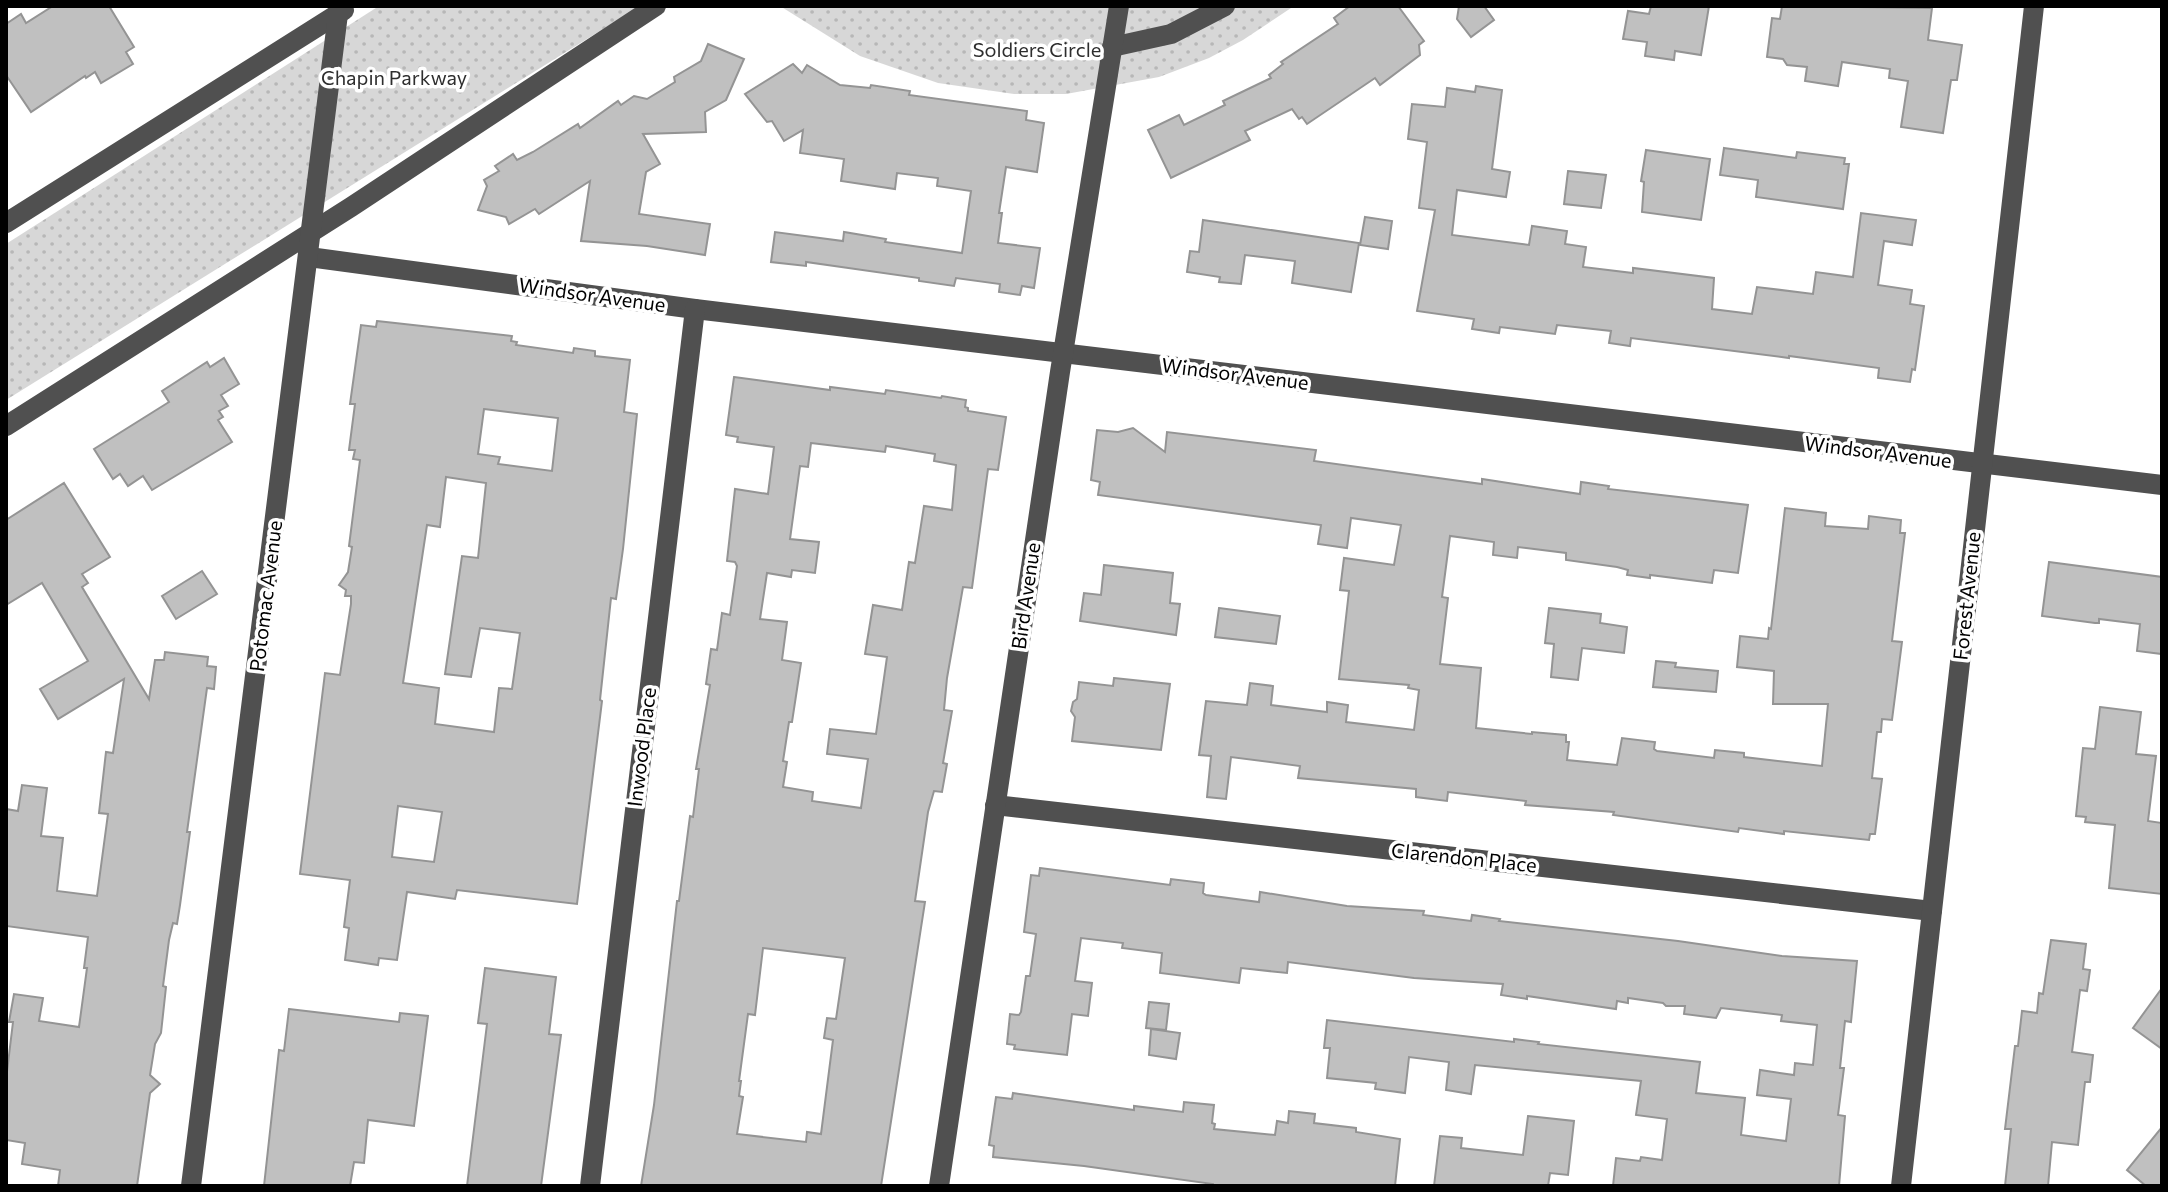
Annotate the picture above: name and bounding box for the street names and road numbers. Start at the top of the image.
street label: Windsor Avenue [517,272,667,316]
street label: Windsor Avenue [1160,352,1310,394]
street label: Windsor Avenue [1803,430,1953,472]
street label: Potomac Avenue [244,519,286,673]
street label: Forest Avenue [1947,531,1985,661]
street label: Bird Avenue [1006,541,1044,651]
street label: Inwood Place [622,686,660,808]
street label: Clarendon Place [1390,837,1538,877]

